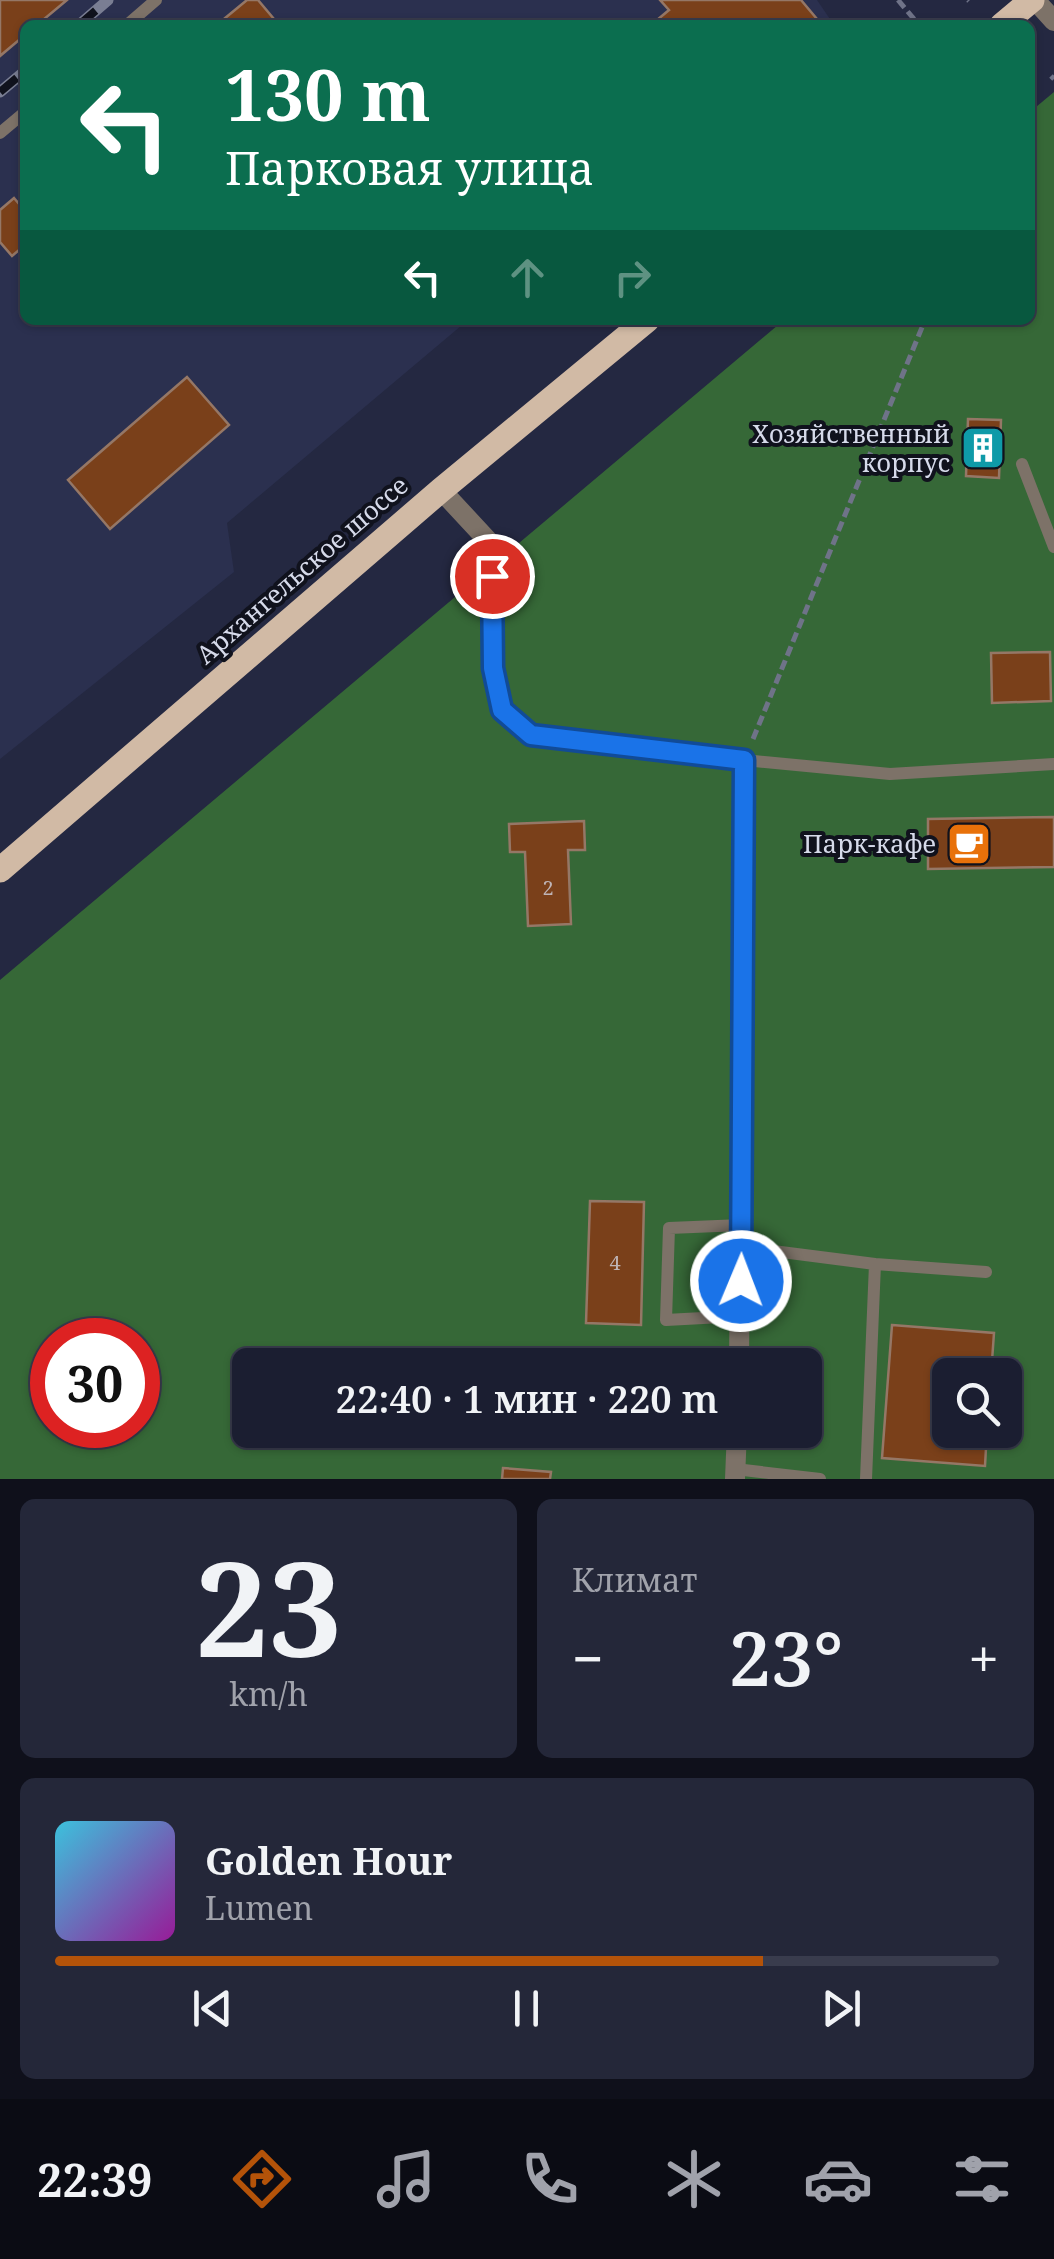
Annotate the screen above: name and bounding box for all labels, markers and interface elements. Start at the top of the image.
text: 130 m [225,46,431,142]
icon: left [60,60,190,190]
text: Парковая улица [225,137,594,198]
icon: left [395,250,450,305]
icon: ahead [500,250,555,305]
icon: right [605,250,660,305]
place label: Хозяйственный корпус [752,416,950,479]
building icon: Хозяйственный корпус [960,425,1006,471]
street label: Архангельское шоссе [188,468,415,671]
pin [450,534,535,619]
icon: arrive [465,549,520,604]
cafe icon: Парк-кафе [946,821,992,867]
place label: Парк-кафе [803,826,936,860]
house number: 2 [542,874,554,901]
position arrow [689,1229,793,1333]
house number: 4 [609,1249,621,1276]
speed limit sign: 30 [30,1318,160,1448]
map controls [932,1358,1022,1448]
button: search [932,1358,1022,1448]
text: 22:40 · 1 мин · 220 m [336,1372,718,1424]
text: 23 [195,1518,342,1695]
text: Климат [572,1558,697,1601]
text: 23° [729,1606,843,1708]
text: − [572,1620,604,1695]
text: + [968,1620,999,1695]
text: km/h [229,1672,308,1715]
text: Golden Hour [205,1834,452,1886]
text: Lumen [205,1886,313,1929]
icon: previous [185,1981,240,2036]
icon: pause [499,1981,554,2036]
icon: next [814,1981,869,2036]
icon: directions [227,2144,297,2214]
icon: music [371,2144,441,2214]
icon: phone [515,2144,585,2214]
icon: climate [659,2144,729,2214]
icon: car [803,2144,873,2214]
icon: filters [947,2144,1017,2214]
text: 22:39 [37,2149,152,2210]

